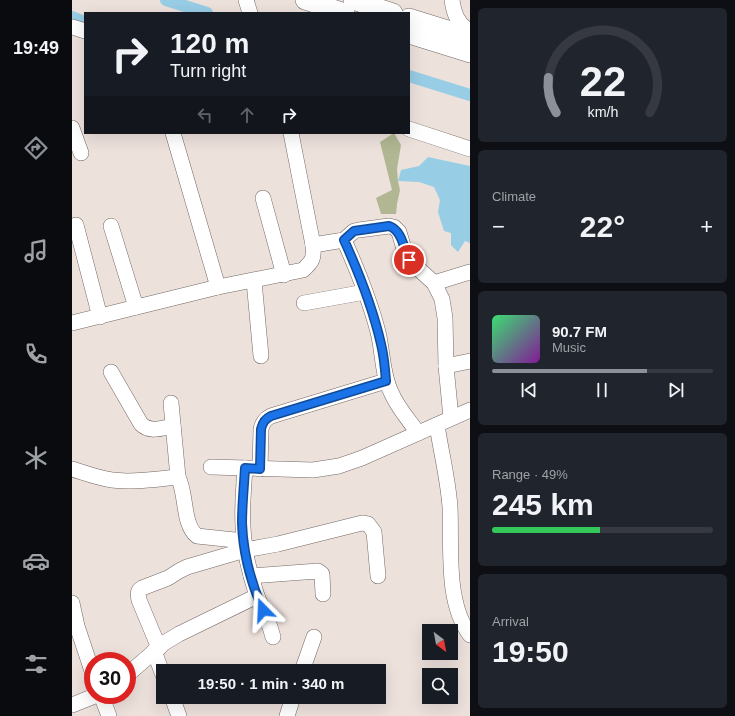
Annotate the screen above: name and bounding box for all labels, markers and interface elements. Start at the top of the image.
icon: right [104,28,156,80]
text: 120 m [170,28,249,59]
text: 19:49 [13,38,59,58]
text: 22 [579,58,626,105]
text: Turn right [170,61,246,81]
text: km/h [587,103,618,119]
icon: left [194,104,216,126]
icon: ahead [236,104,258,126]
icon: right [278,104,300,126]
icon: directions [22,134,50,162]
text: Climate [492,189,536,204]
text: 22° [580,210,625,243]
text: − [492,214,505,239]
text: + [700,214,713,239]
icon: music [22,237,50,265]
pin [392,243,426,277]
icon: arrive [398,249,420,271]
text: 90.7 FM [552,323,607,340]
icon: phone [22,340,50,368]
text: Music [552,340,586,355]
icon: previous [518,379,540,401]
icon: pause [591,379,613,401]
icon: next [665,379,687,401]
icon: climate [22,444,50,472]
text: Range · 49% [492,467,568,482]
text: 245 km [492,488,594,521]
icon: car [22,547,50,575]
position arrow [242,589,284,631]
text: Arrival [492,614,529,629]
north arrow [422,624,458,660]
map controls [422,624,458,704]
text: 19:50 [492,635,569,668]
icon: filters [22,650,50,678]
speed limit sign: 30 [84,652,136,704]
button: search [422,668,458,704]
text: 19:50 · 1 min · 340 m [198,675,344,692]

